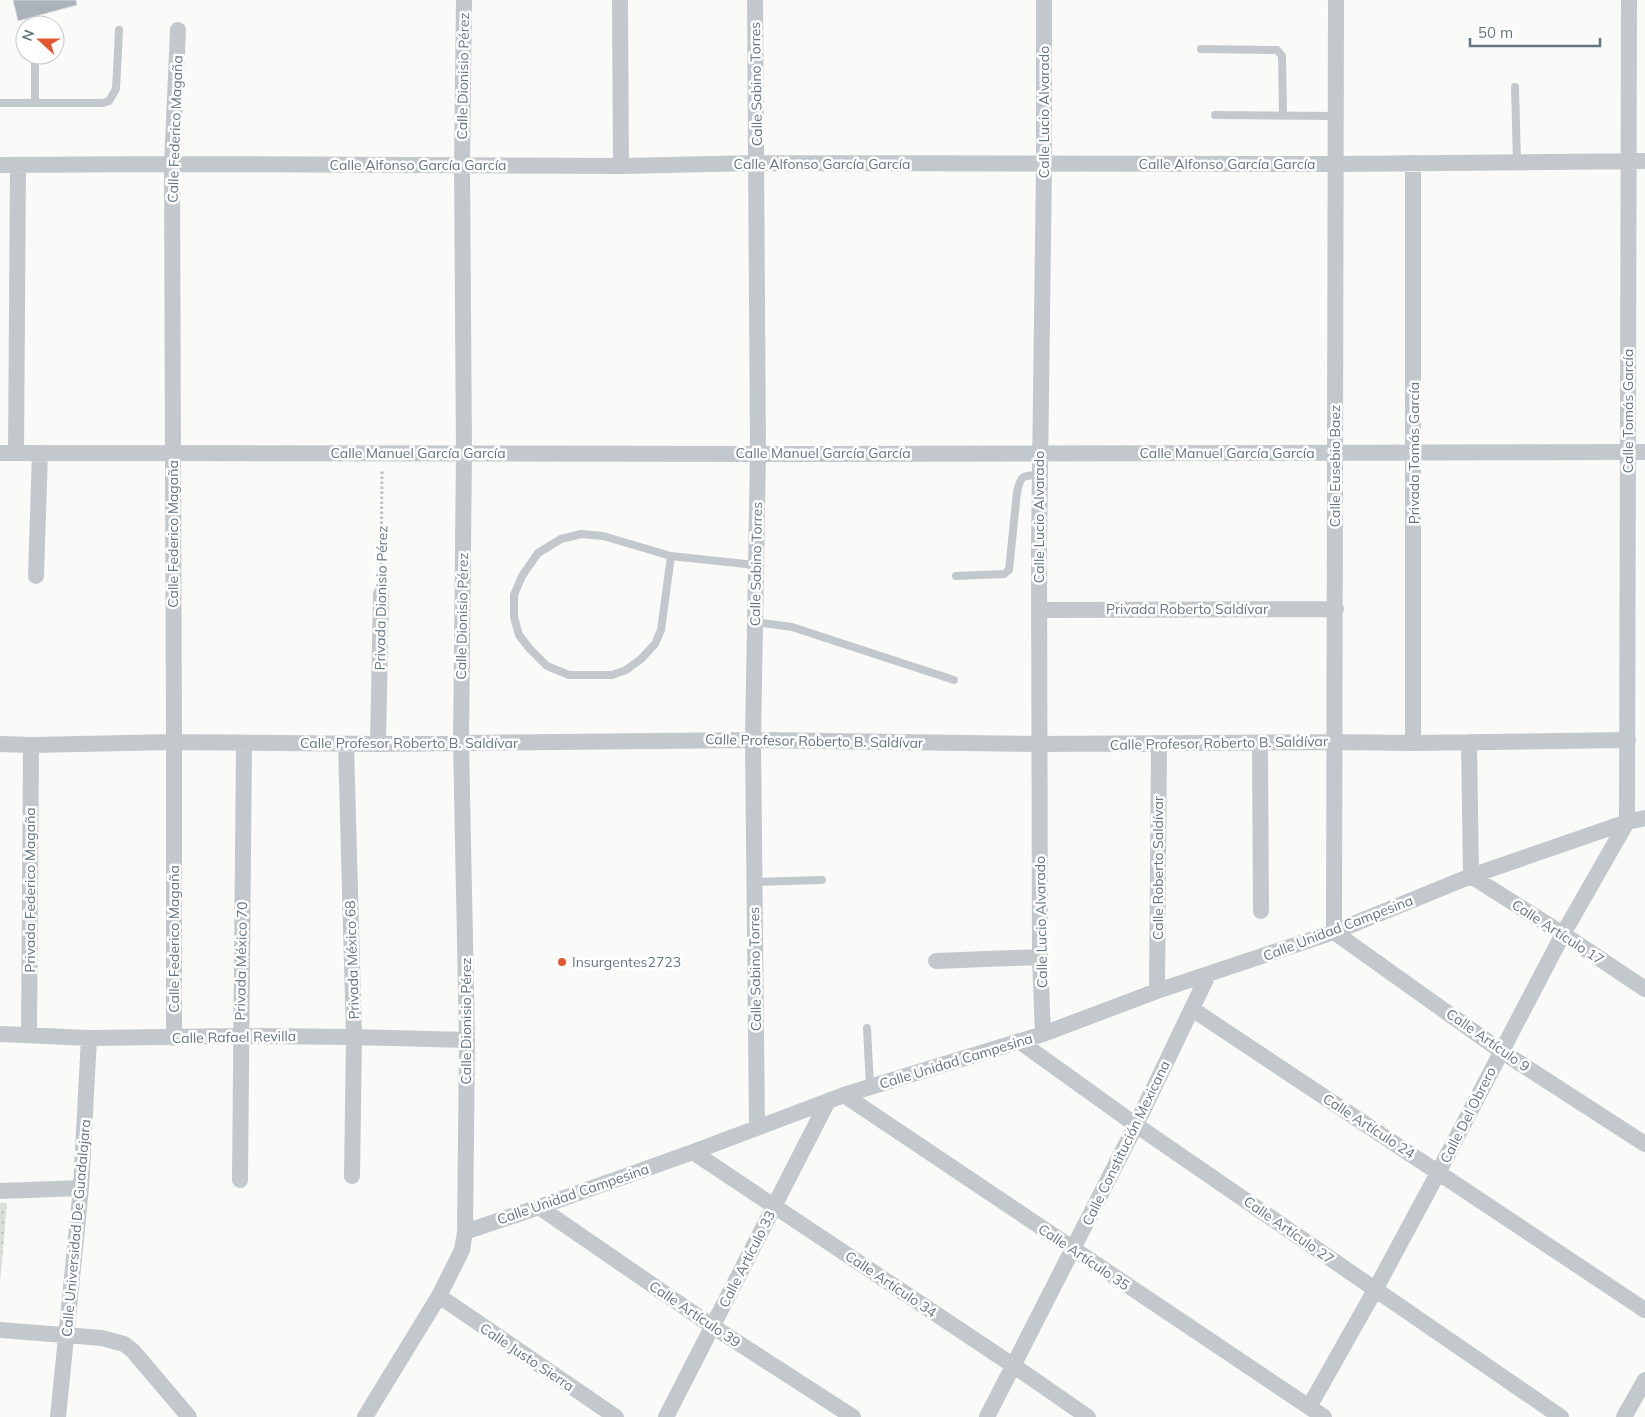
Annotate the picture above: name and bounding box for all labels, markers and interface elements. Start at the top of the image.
street label: Calle Dionisio Pérez [453,12,473,140]
north arrow [15,15,65,65]
scale bar [1470,15,1600,47]
street label: Calle Sabino Torres [746,22,766,146]
text: 50 m [1478,23,1513,42]
text: N [18,27,38,44]
street label: Calle Lucio Alvarado [1035,46,1053,178]
street label: Calle Federico Magaña [163,55,187,203]
street label: Calle Alfonso García García [734,155,910,173]
street label: Calle Alfonso García García [1139,155,1315,173]
street label: Calle Alfonso García García [330,156,506,174]
street label: Calle Tomás García [1619,349,1637,473]
street label: Privada Tomás García [1405,382,1423,524]
street label: Calle Eusebio Baez [1326,405,1344,527]
street label: Calle Manuel García García [330,444,506,462]
street label: Calle Manuel García García [735,444,911,462]
street label: Calle Manuel García García [1139,444,1315,462]
street label: Calle Lucio Alvarado [1030,451,1048,583]
street label: Calle Federico Magaña [164,460,182,608]
street label: Calle Sabino Torres [746,502,766,626]
street label: Privada Dionisio Pérez [371,525,391,671]
street label: Calle Dionisio Pérez [452,552,472,680]
street label: Privada Roberto Saldívar [1106,600,1269,618]
street label: Calle Profesor Roberto B. Saldívar [705,730,924,752]
street label: Calle Profesor Roberto B. Saldívar [1110,732,1329,754]
street label: Calle Profesor Roberto B. Saldívar [300,734,519,752]
street label: Calle Roberto Saldívar [1149,795,1167,940]
street label: Privada Federico Magaña [21,807,39,973]
street label: Calle Lucio Alvarado [1031,856,1051,988]
street label: Calle Federico Magaña [165,865,183,1013]
street label: Calle Unidad Campesina [1260,891,1416,965]
street label: Calle Artículo 17 [1508,895,1608,969]
street label: Privada México 68 [341,900,363,1020]
street label: Privada México 70 [231,901,251,1021]
street label: Calle Sabino Torres [745,907,765,1031]
place label: Insurgentes2723 [572,953,681,971]
marker: Insurgentes2723 [556,956,568,968]
street label: Calle Dionisio Pérez [457,957,475,1085]
street label: Calle Artículo 9 [1443,1005,1533,1075]
street label: Calle Rafael Revilla [172,1027,296,1047]
street label: Calle Unidad Campesina [877,1029,1035,1093]
street label: Calle Constitución Mexicana [1078,1058,1174,1228]
street label: Calle Del Obrero [1436,1064,1500,1166]
street label: Calle Artículo 24 [1319,1089,1419,1163]
street label: Calle Universidad De Guadalajara [58,1118,94,1338]
street label: Calle Unidad Campesina [495,1160,651,1228]
street label: Calle Artículo 27 [1240,1192,1338,1268]
street label: Calle Artículo 33 [715,1207,779,1311]
street label: Calle Artículo 35 [1035,1220,1133,1294]
street label: Calle Artículo 34 [842,1247,941,1322]
street label: Calle Artículo 39 [646,1277,744,1351]
street label: Calle Justo Sierra [476,1319,578,1395]

